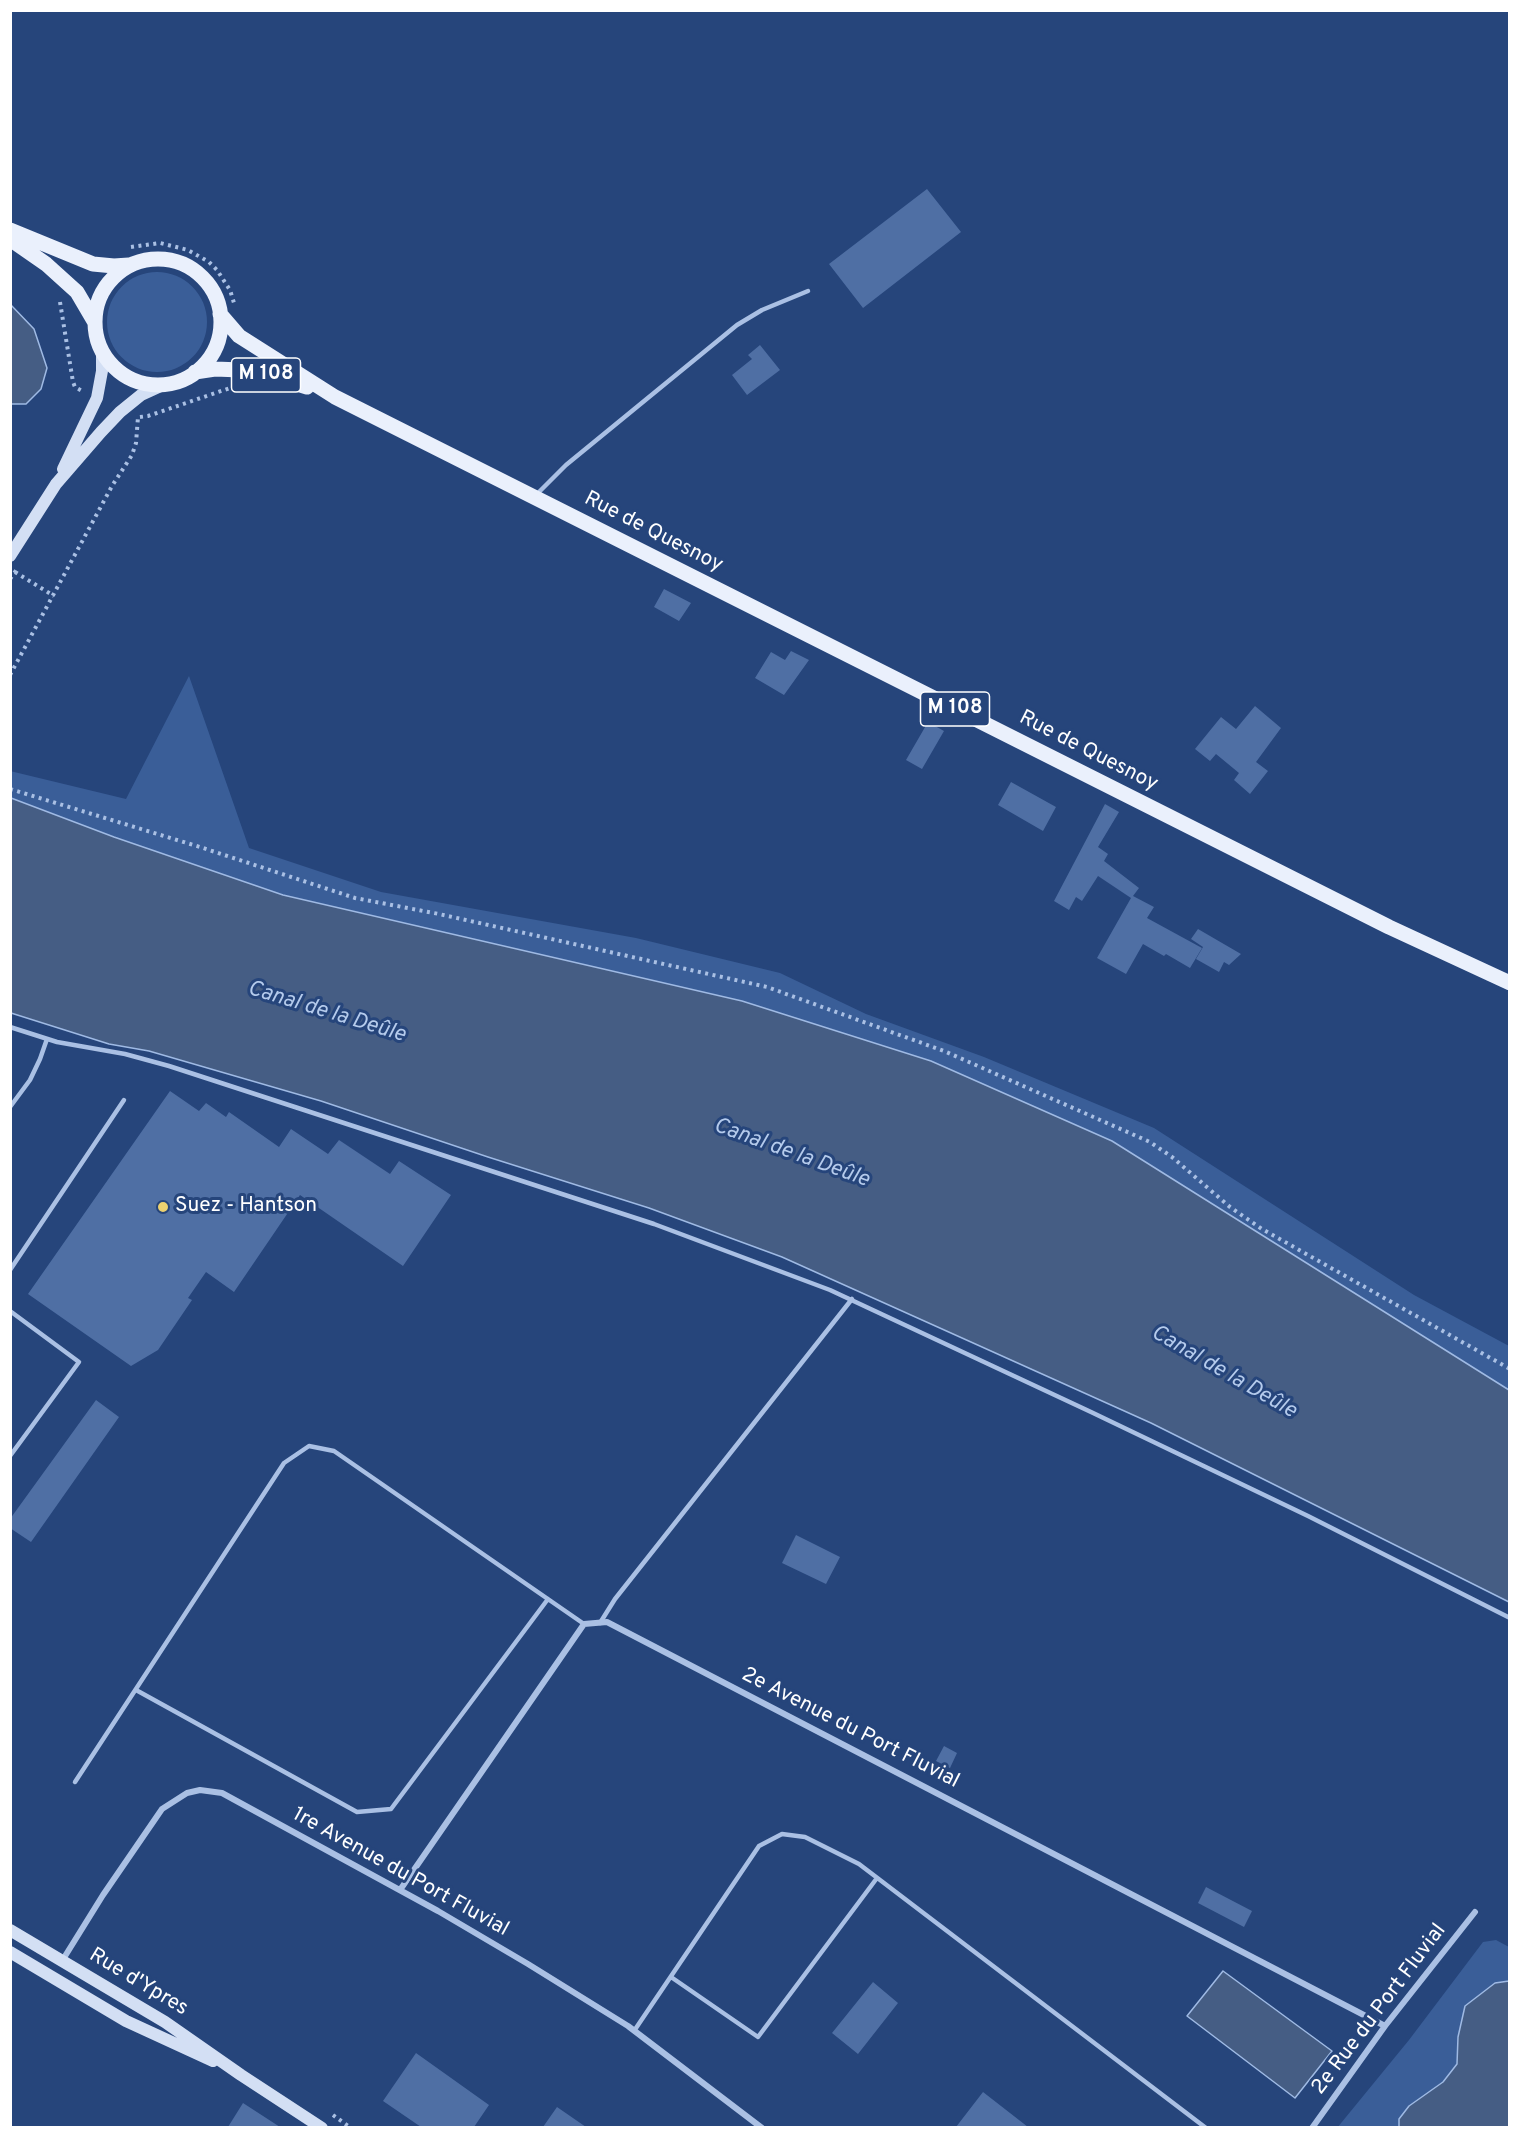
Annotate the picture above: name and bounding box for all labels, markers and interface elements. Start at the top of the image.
road number: M 108 [232,358,300,392]
street label: Rue de Quesnoy [579,487,727,579]
road number: M 108 [920,692,990,726]
street label: Rue de Quesnoy [1014,706,1162,798]
water label: Canal de la Deûle [244,976,408,1050]
water label: Canal de la Deûle [710,1114,872,1194]
place label: Suez - Hantson [175,1194,317,1220]
marker: Suez - Hantson [156,1200,170,1214]
water label: Canal de la Deûle [1145,1321,1301,1425]
street label: 2e Avenue du Port Fluvial [737,1663,963,1795]
street label: 1re Avenue du Port Fluvial [287,1803,513,1943]
street label: 2e Rue du Port Fluvial [1308,1920,1452,2100]
street label: Rue d'Ypres [84,1944,192,2022]

